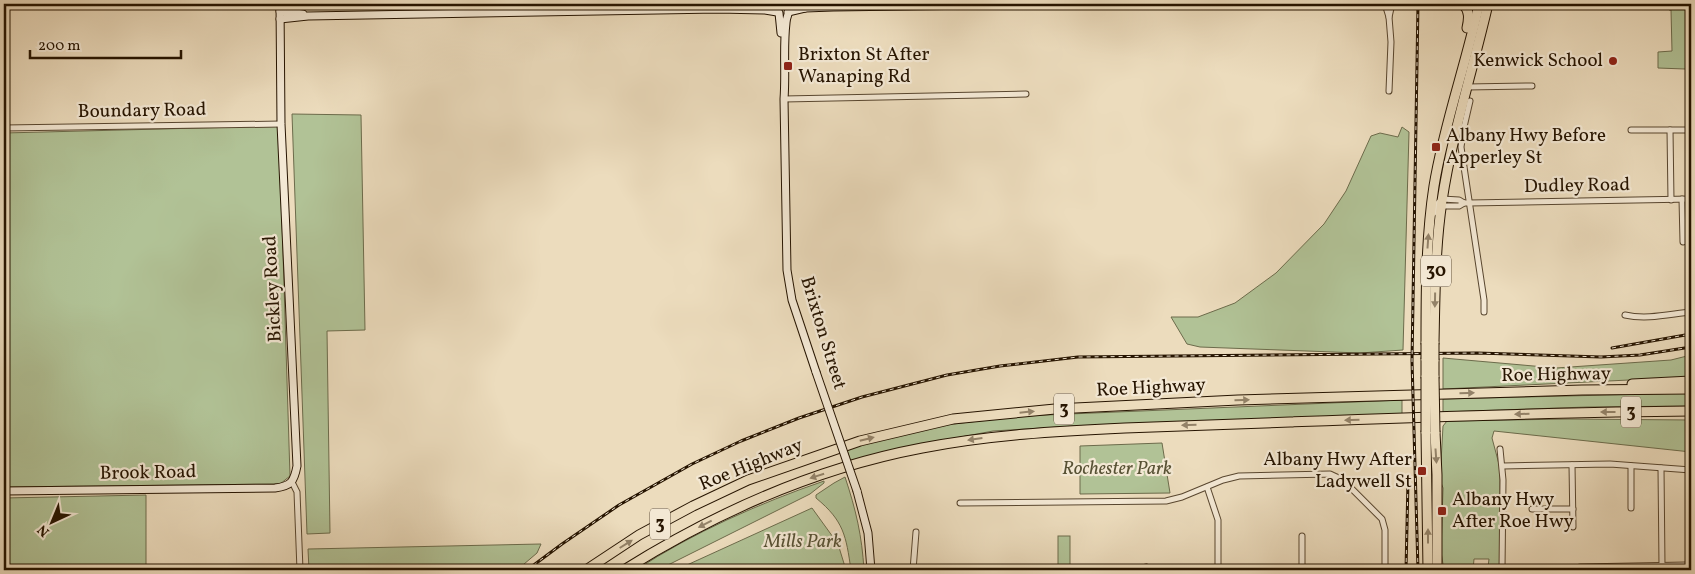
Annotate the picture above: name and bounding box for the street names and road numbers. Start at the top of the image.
street label: Boundary Road [78,97,206,125]
street label: Dudley Road [1524,172,1630,200]
street label: Bickley Road [257,235,289,343]
road number: 30 [1421,256,1451,286]
street label: Brixton Street [793,273,853,393]
street label: Roe Highway [1501,361,1611,389]
street label: Roe Highway [1096,372,1206,404]
road number: 3 [1054,394,1074,424]
road number: 3 [1621,397,1641,428]
street label: Roe Highway [695,432,807,498]
street label: Brook Road [99,459,197,487]
road number: 3 [650,508,670,540]

